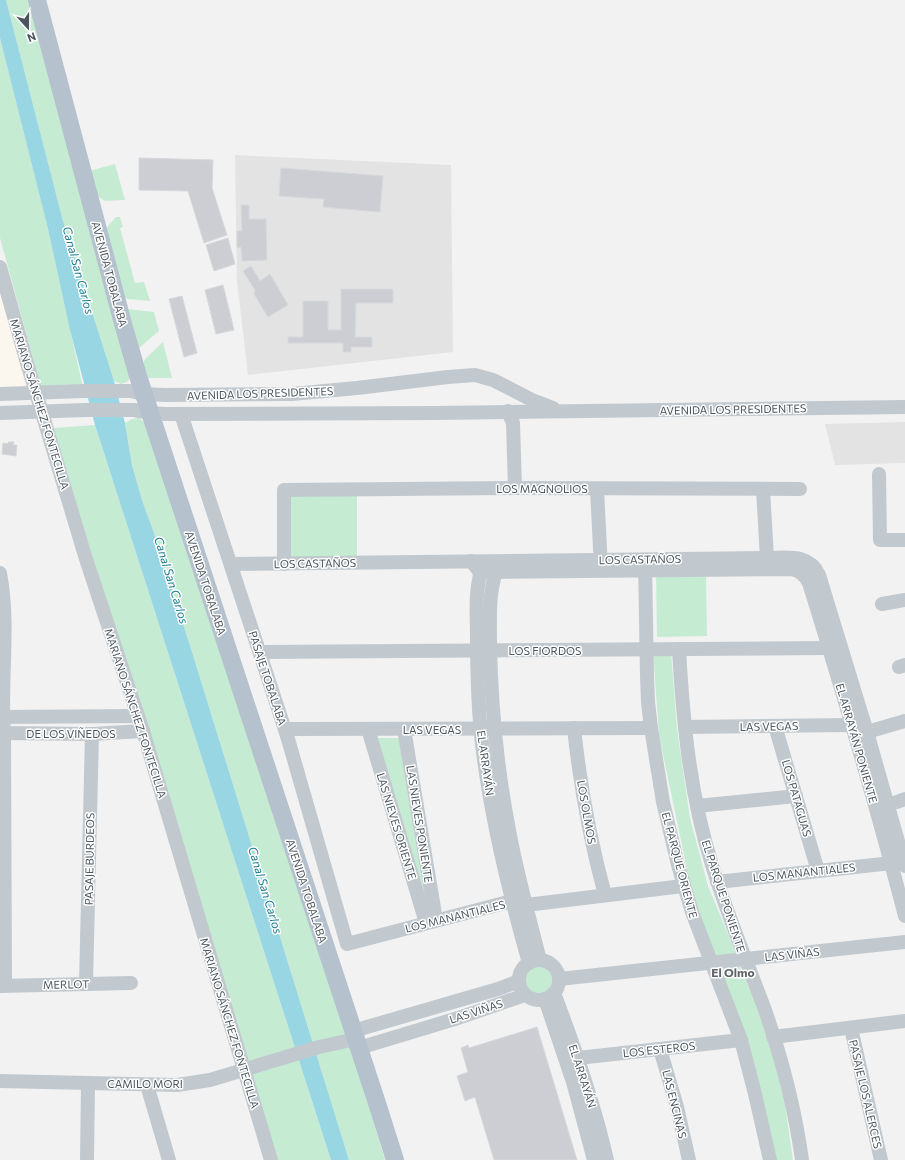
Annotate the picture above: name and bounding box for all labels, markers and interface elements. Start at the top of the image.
north arrow [8,8,48,48]
text: N [26,30,38,45]
street label: AVENIDA TOBALABA [90,220,130,329]
water label: Canal San Carlos [61,225,98,316]
street label: MARIANO SÁNCHEZ FONTECILLA [8,317,73,491]
street label: AVENIDA LOS PRESIDENTES [186,384,334,402]
street label: AVENIDA LOS PRESIDENTES [660,401,806,417]
street label: LOS MAGNOLIOS [496,482,588,495]
street label: AVENIDA TOBALABA [183,529,229,637]
water label: Canal San Carlos [152,535,192,626]
street label: LOS CASTAÑOS [599,552,681,566]
street label: LOS CASTAÑOS [274,556,356,570]
street label: MARIANO SÁNCHEZ FONTECILLA [102,626,171,800]
street label: PASAJE TOBALABA [246,629,290,728]
street label: LOS FIORDOS [509,644,581,657]
street label: EL ARRAYÁN PONIENTE [834,681,881,804]
street label: LAS VEGAS [740,719,798,733]
street label: LAS VEGAS [403,723,461,736]
street label: DE LOS VIÑEDOS [26,727,116,740]
street label: EL ARRAYÁN [475,729,498,797]
street label: LOS PATAGUAS [780,758,814,838]
street label: LAS NIEVES PONIENTE [404,764,436,884]
street label: LAS NIEVES ORIENTE [375,771,419,881]
street label: LOS OLMOS [575,779,599,845]
street label: EL PARQUE ORIENTE [660,810,700,920]
street label: PASAJE BURDEOS [82,813,97,905]
street label: AVENIDA TOBALABA [284,837,330,945]
street label: EL PARQUE PONIENTE [700,838,748,954]
water label: Canal San Carlos [246,845,286,936]
street label: LOS MANANTIALES [752,860,856,884]
street label: LOS MANANTIALES [403,897,507,935]
street label: MARIANO SÁNCHEZ FONTECILLA [198,936,263,1110]
street label: LAS VIÑAS [764,945,820,963]
district label: El Olmo [711,965,755,979]
street label: MERLOT [43,977,89,991]
street label: LAS VIÑAS [448,996,504,1026]
street label: PASAJE LOS ALERCES [846,1038,885,1150]
street label: LOS ESTEROS [622,1039,696,1059]
street label: EL ARRAYÁN [567,1042,600,1109]
street label: LAS ENCINAS [660,1068,690,1140]
street label: CAMILO MORI [107,1077,183,1090]

